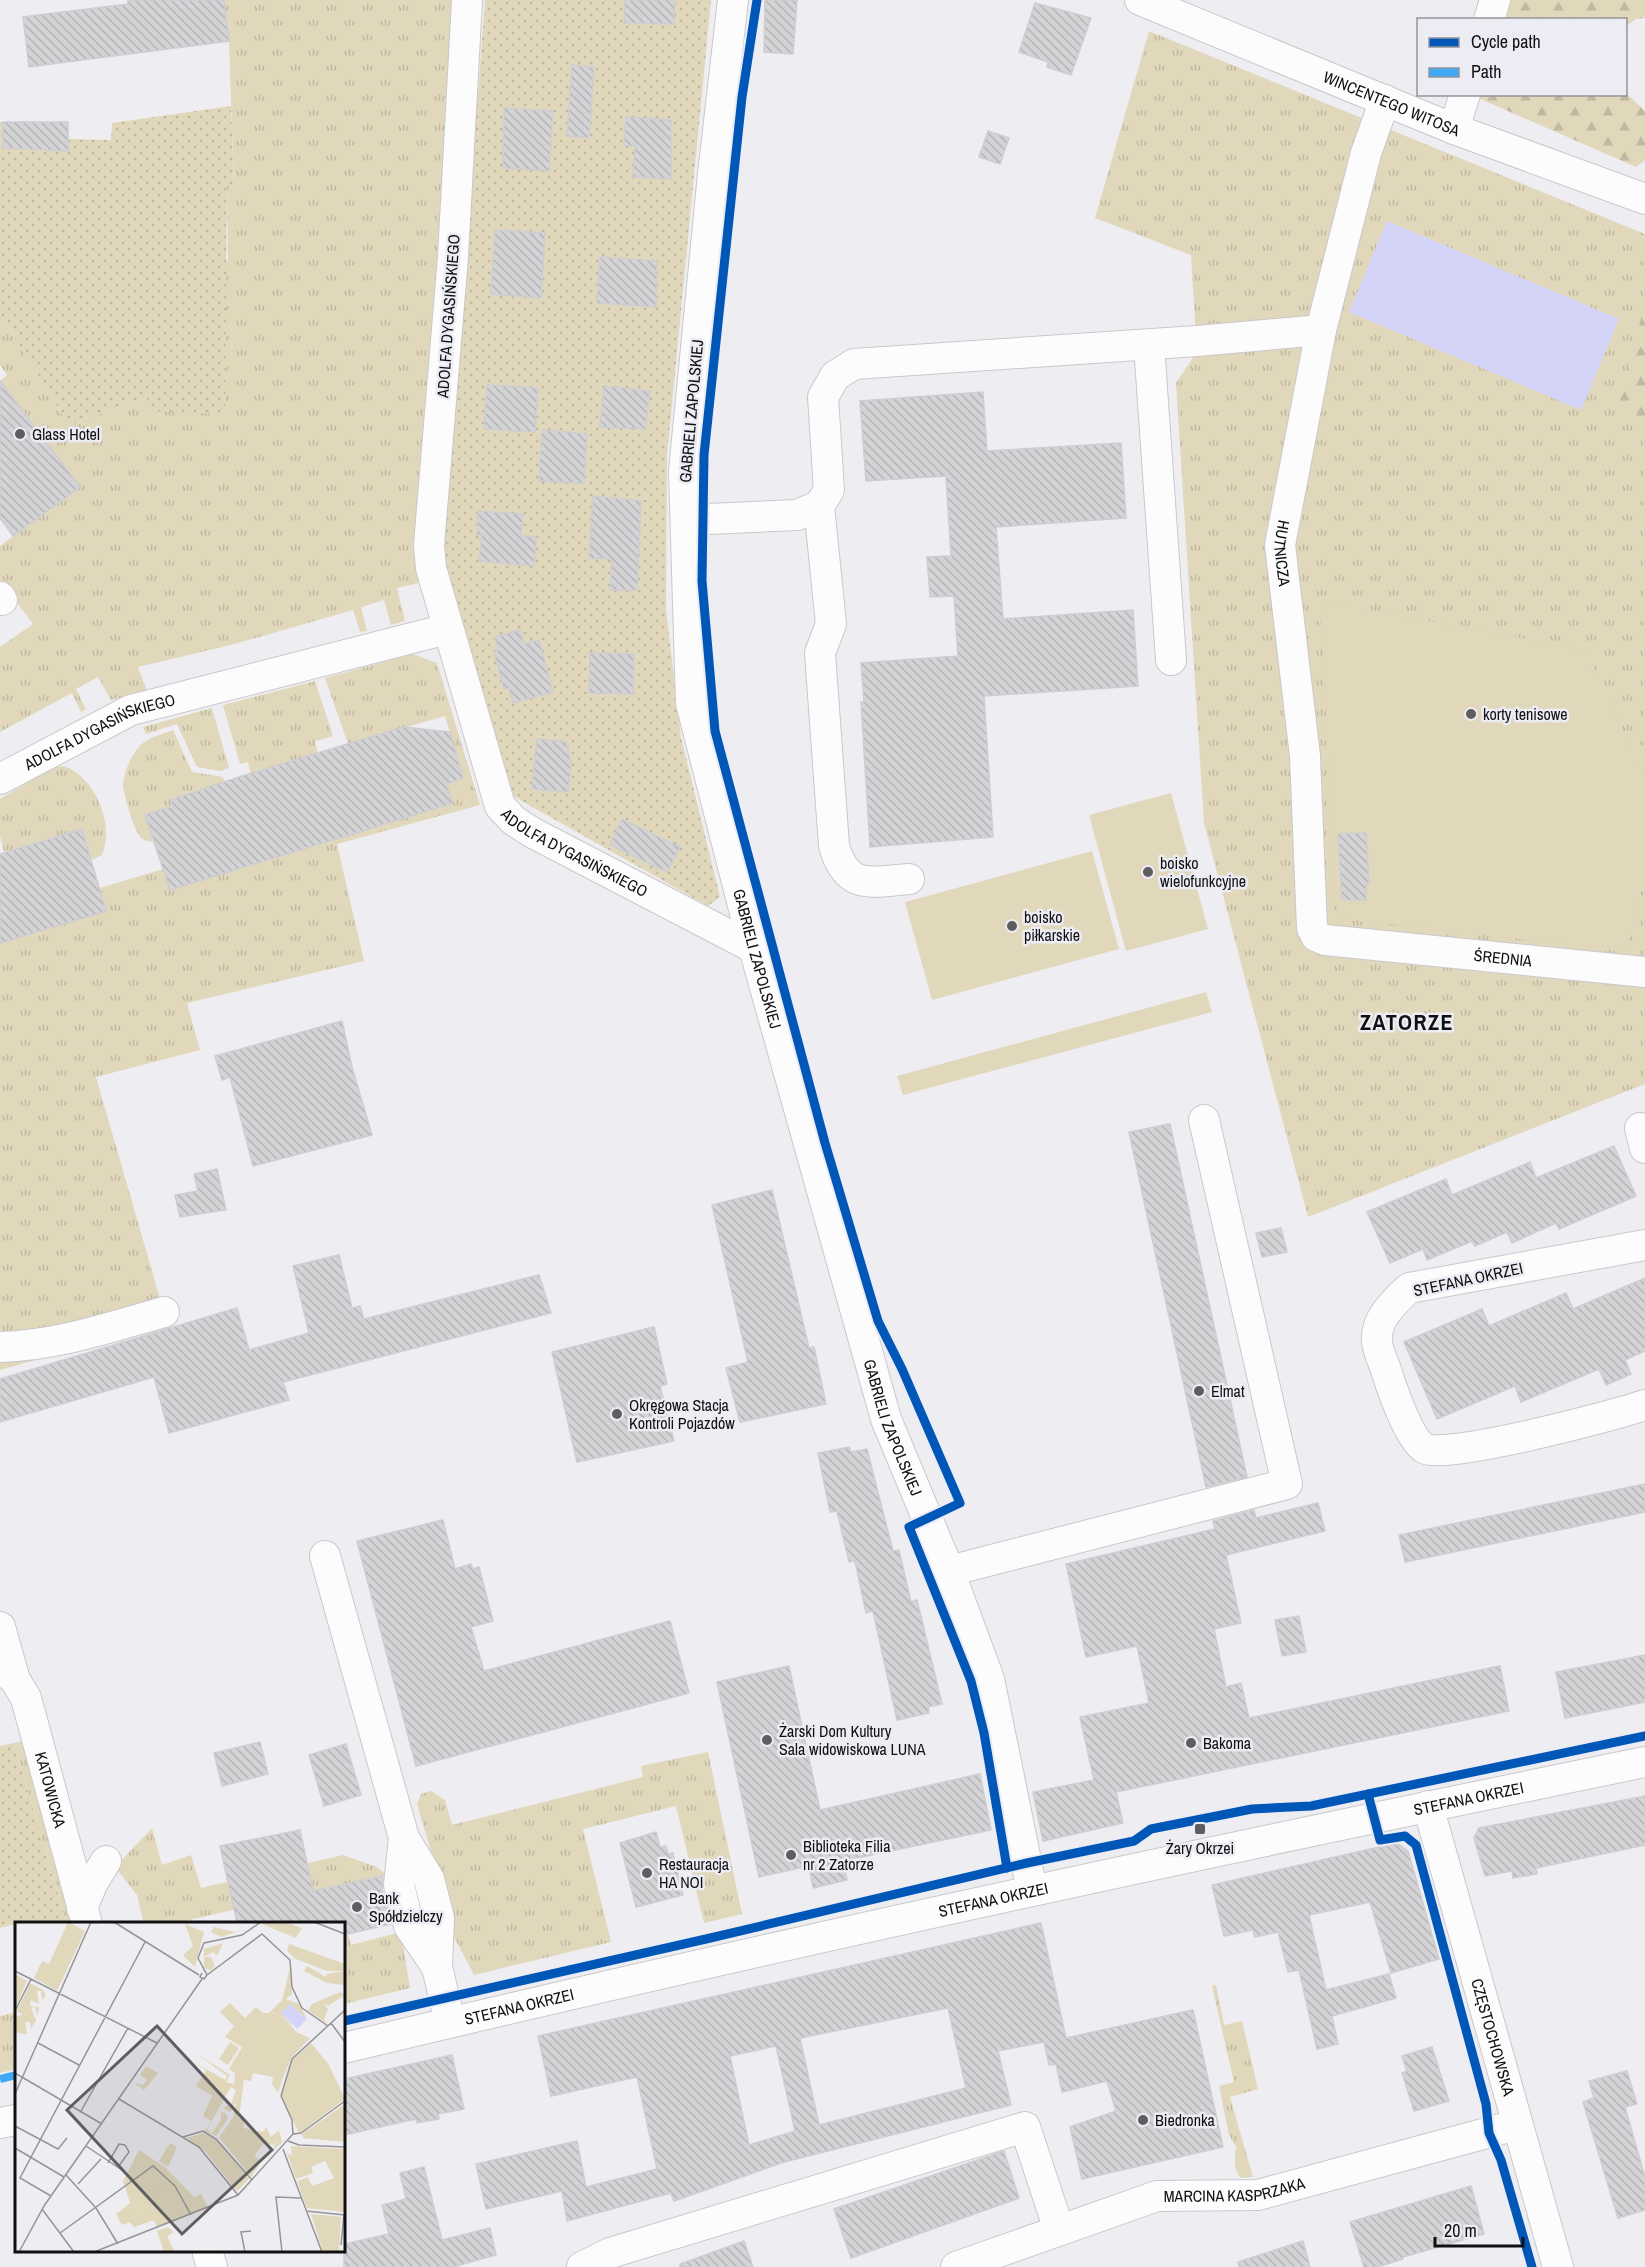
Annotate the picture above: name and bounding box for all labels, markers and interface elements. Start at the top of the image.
legend [1417,18,1627,96]
text: Cycle path [1471,29,1541,54]
text: Path [1471,59,1501,84]
street label: WINCENTEGO WITOSA [1320,65,1463,141]
street label: ADOLFA DYGASIŃSKIEGO [431,233,465,400]
street label: GABRIELI ZAPOLSKIEJ [674,338,708,484]
place label: Glass Hotel [32,423,100,445]
marker: Glass Hotel [13,427,27,441]
street label: HUTNICZA [1269,518,1296,588]
street label: ADOLFA DYGASIŃSKIEGO [20,688,177,776]
place label: korty tenisowe [1483,703,1568,725]
marker: korty tenisowe [1464,707,1478,721]
street label: ADOLFA DYGASIŃSKIEGO [496,803,652,902]
place label: boisko wielofunkcyjne [1160,852,1246,892]
marker: boisko wielofunkcyjne [1141,865,1155,879]
street label: GABRIELI ZAPOLSKIEJ [728,887,787,1031]
place label: boisko piłkarskie [1024,906,1080,946]
marker: boisko piłkarskie [1005,919,1019,933]
street label: ŚREDNIA [1473,944,1533,972]
district label: ZATORZE [1360,1007,1454,1037]
street label: STEFANA OKRZEI [1411,1257,1525,1301]
street label: GABRIELI ZAPOLSKIEJ [859,1357,928,1499]
place label: Elmat [1211,1380,1245,1402]
marker: Elmat [1192,1384,1206,1398]
place label: Okręgowa Stacja Kontroli Pojazdów [629,1394,735,1434]
marker: Okręgowa Stacja Kontroli Pojazdów [610,1407,624,1421]
place label: Żarski Dom Kultury Sala widowiskowa LUNA [779,1720,926,1760]
place label: Bakoma [1203,1732,1252,1754]
marker: Żarski Dom Kultury Sala widowiskowa LUNA [760,1733,774,1747]
marker: Bakoma [1184,1736,1198,1750]
street label: KATOWICKA [30,1749,72,1830]
street label: STEFANA OKRZEI [1412,1776,1526,1820]
marker: Żary Okrzei [1193,1822,1207,1836]
place label: Biblioteka Filia nr 2 Zatorze [803,1835,891,1875]
place label: Żary Okrzei [1166,1837,1234,1859]
marker: Biblioteka Filia nr 2 Zatorze [784,1848,798,1862]
place label: Restauracja HA NOI [659,1853,730,1893]
marker: Restauracja HA NOI [640,1866,654,1880]
street label: STEFANA OKRZEI [936,1877,1050,1922]
place label: Bank Spółdzielczy [369,1887,443,1927]
marker: Bank Spółdzielczy [350,1900,364,1914]
inset map [15,1922,345,2252]
street label: CZĘSTOCHOWSKA [1466,1976,1520,2098]
street label: STEFANA OKRZEI [462,1983,576,2030]
place label: Biedronka [1155,2109,1216,2131]
marker: Biedronka [1136,2113,1150,2127]
street label: MARCINA KASPRZAKA [1164,2172,1307,2207]
scale bar [1435,2210,1524,2248]
text: 20 m [1444,2218,1477,2243]

